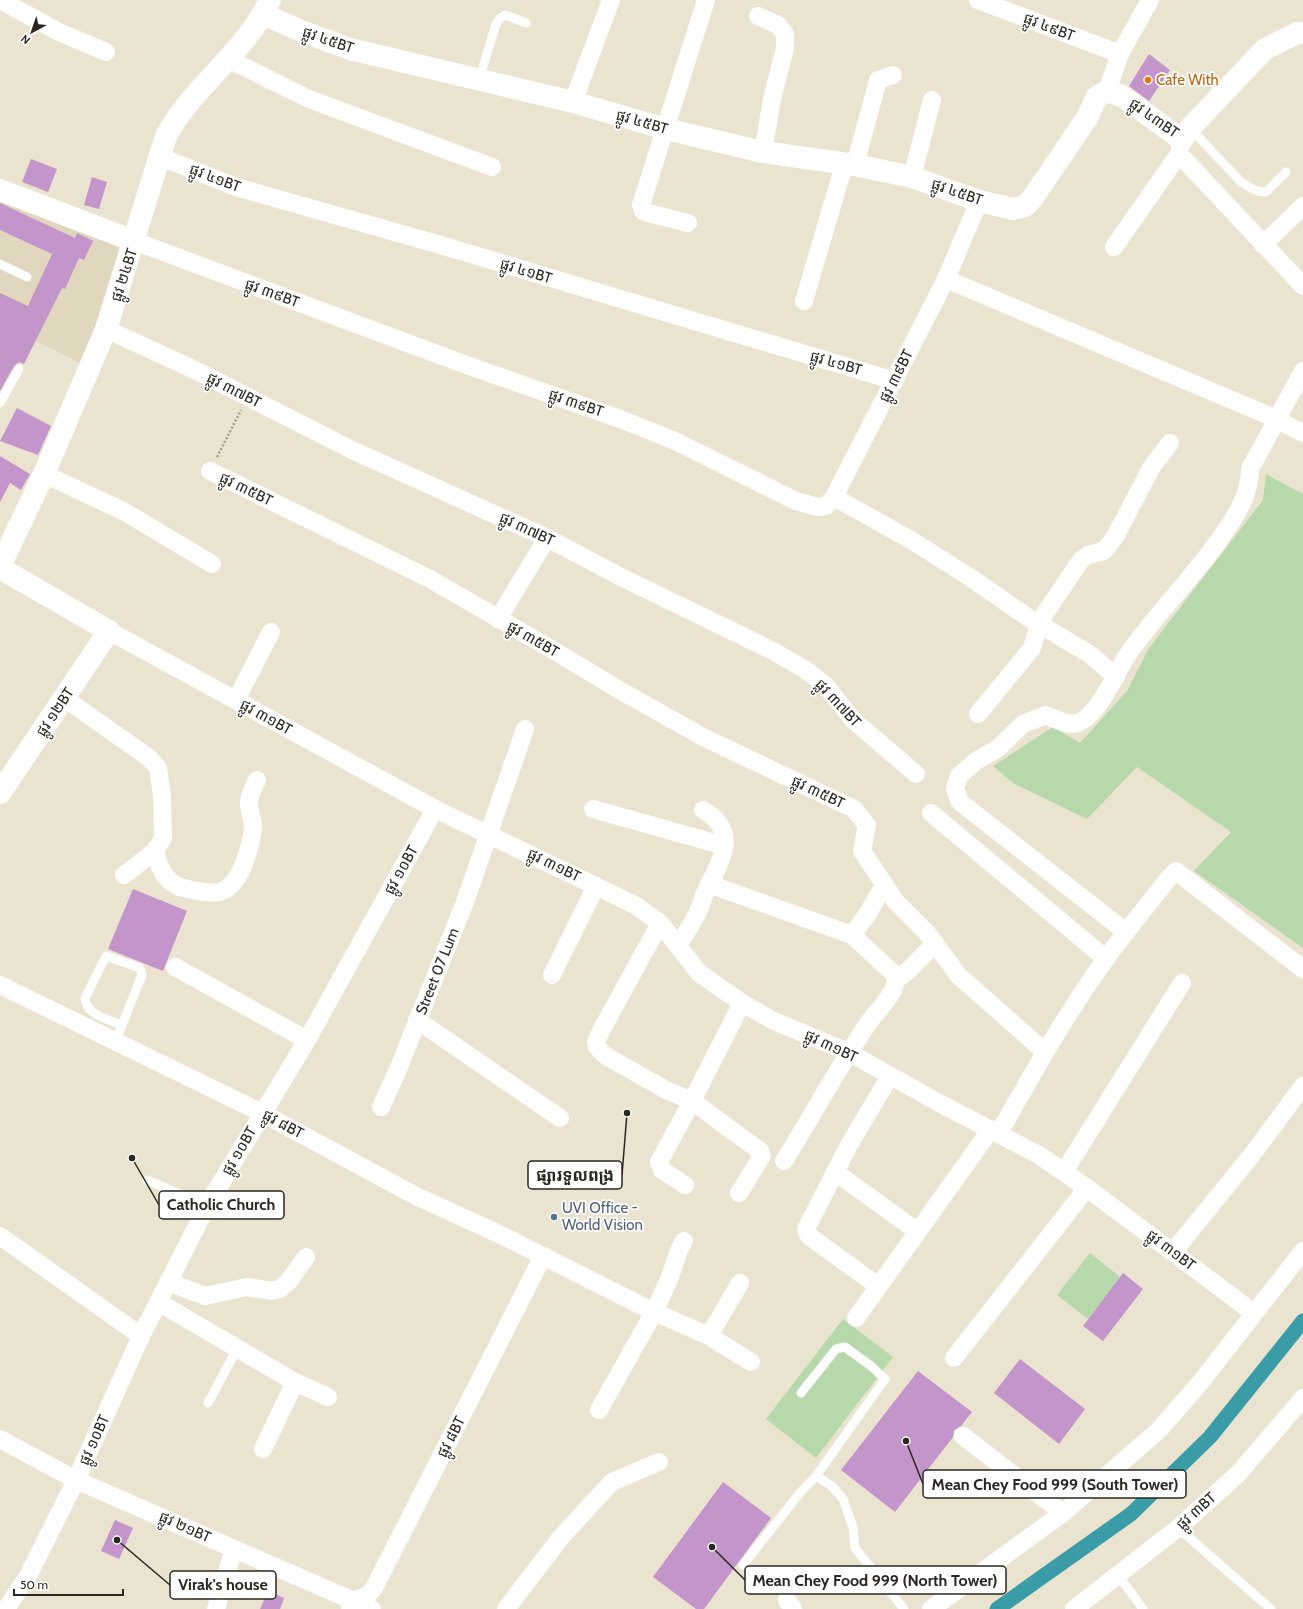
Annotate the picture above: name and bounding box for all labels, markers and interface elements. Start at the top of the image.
street label: ផ្លូវ ៤៩BT [1019,9,1077,49]
north arrow [12,12,52,52]
street label: ផ្លូវ ៤៥BT [298,23,356,61]
text: N [18,32,33,48]
place label: Cafe With [1156,71,1219,89]
marker: Cafe With [1143,75,1153,85]
street label: ផ្លូវ ៤៣BT [1123,94,1182,145]
street label: ផ្លូវ ៤៥BT [613,106,670,142]
street label: ផ្លូវ ៤១BT [185,160,243,200]
street label: ផ្លូវ ៤៥BT [927,175,985,213]
street label: ផ្លូវ ២៤BT [107,246,145,305]
street label: ផ្លូវ ៤១BT [497,255,554,292]
street label: ផ្លូវ ៣៩BT [241,275,302,315]
street label: ផ្លូវ ៤១BT [807,347,864,383]
street label: ផ្លូវ ៣៩BT [875,347,921,407]
street label: ផ្លូវ ៣៧BT [202,369,264,415]
street label: ផ្លូវ ៣៩BT [545,385,606,425]
street label: ផ្លូវ ៣៥BT [215,468,275,514]
street label: ផ្លូវ ៣៧BT [495,508,558,554]
street label: ផ្លូវ ៣៥BT [502,617,562,665]
street label: ផ្លូវ ៣៧BT [808,675,865,734]
street label: ផ្លូវ ១២BT [32,684,82,742]
street label: ផ្លូវ ៣១BT [235,695,295,743]
street label: ផ្លូវ ៣៥BT [787,772,848,816]
street label: ផ្លូវ ១០BT [380,842,426,900]
street label: ផ្លូវ ៣១BT [523,844,583,890]
street label: Street 07 Lum [412,925,463,1017]
street label: ផ្លូវ ៣១BT [800,1026,861,1070]
street label: ផ្លូវ ៨BT [257,1106,307,1146]
street label: ផ្លូវ ១០BT [218,1123,264,1181]
callout: ផ្សារទួលពង្រ [528,1161,622,1189]
text: ផ្សារទួលពង្រ [536,1166,614,1185]
callout: Catholic Church [159,1191,284,1219]
text: Catholic Church [167,1195,275,1214]
place label: UVI Office - World Vision [562,1199,643,1234]
marker: UVI Office - World Vision [549,1212,559,1222]
street label: ផ្លូវ ៣១BT [1140,1226,1199,1278]
street label: ផ្លូវ ១០BT [75,1412,117,1470]
street label: ផ្លូវ ៨BT [433,1413,473,1463]
callout: Mean Chey Food 999 (South Tower) [923,1470,1186,1498]
text: Mean Chey Food 999 (South Tower) [932,1475,1178,1494]
street label: ផ្លូវ ៣BT [1172,1489,1223,1537]
street label: ផ្លូវ ២១BT [154,1508,214,1550]
callout: Mean Chey Food 999 (North Tower) [745,1566,1006,1594]
scale bar [14,1571,123,1597]
callout: Virak's house [170,1571,276,1599]
text: Mean Chey Food 999 (North Tower) [752,1571,998,1590]
text: Virak's house [178,1575,268,1594]
text: 50 m [20,1577,48,1592]

